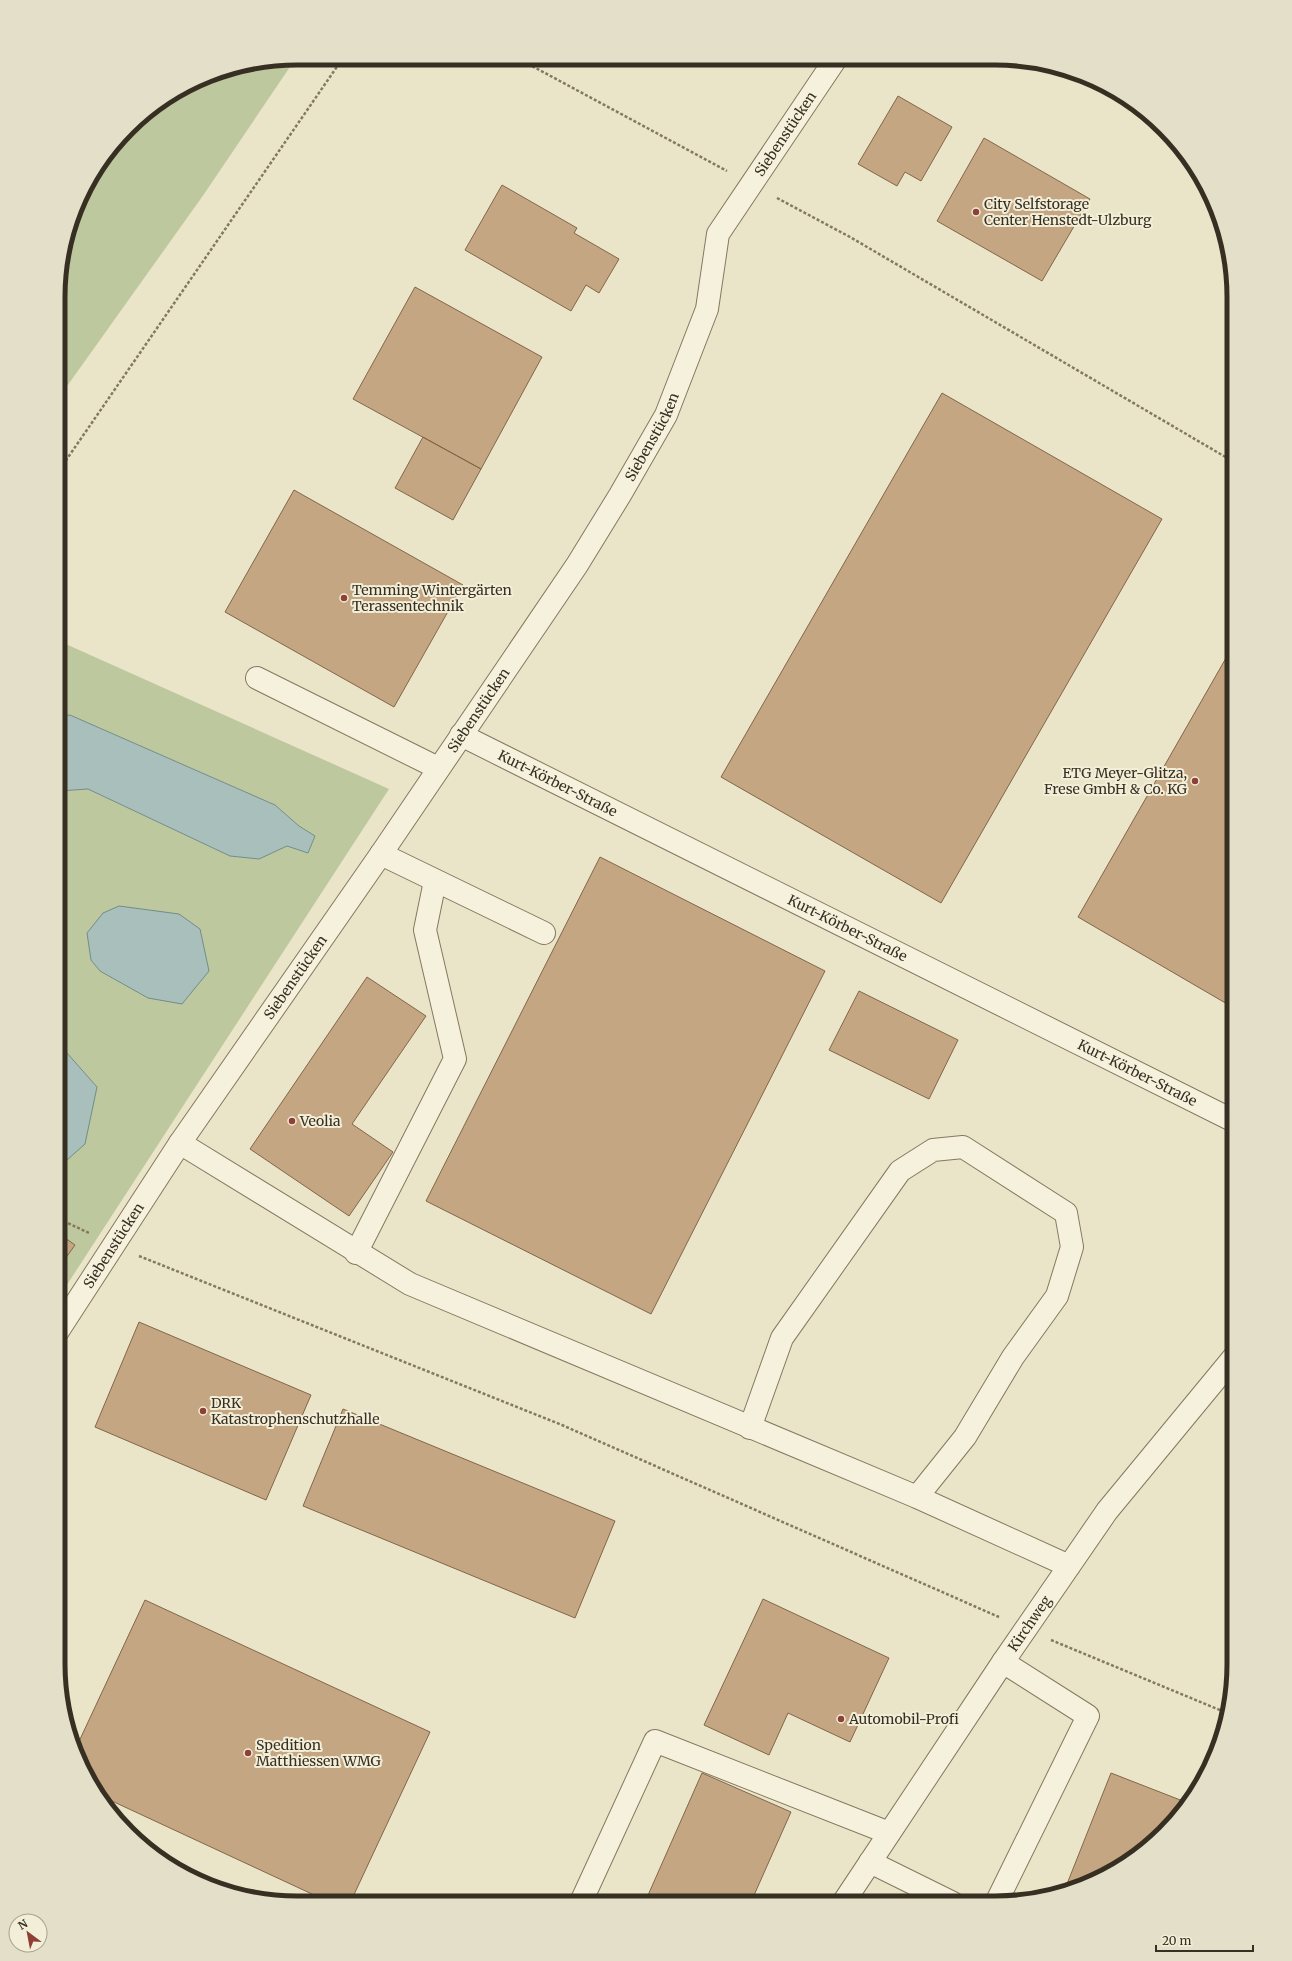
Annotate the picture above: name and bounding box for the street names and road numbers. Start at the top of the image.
street label: Siebenstücken [750,88,820,180]
street label: Siebenstücken [621,390,683,484]
street label: Siebenstücken [444,664,514,756]
street label: Kurt-Körber-Straße [495,746,620,821]
street label: Kurt-Körber-Straße [785,891,910,965]
street label: Siebenstücken [260,932,331,1023]
street label: Kurt-Körber-Straße [1075,1035,1200,1110]
street label: Siebenstücken [79,1199,148,1292]
street label: Kirchweg [1004,1592,1055,1655]

